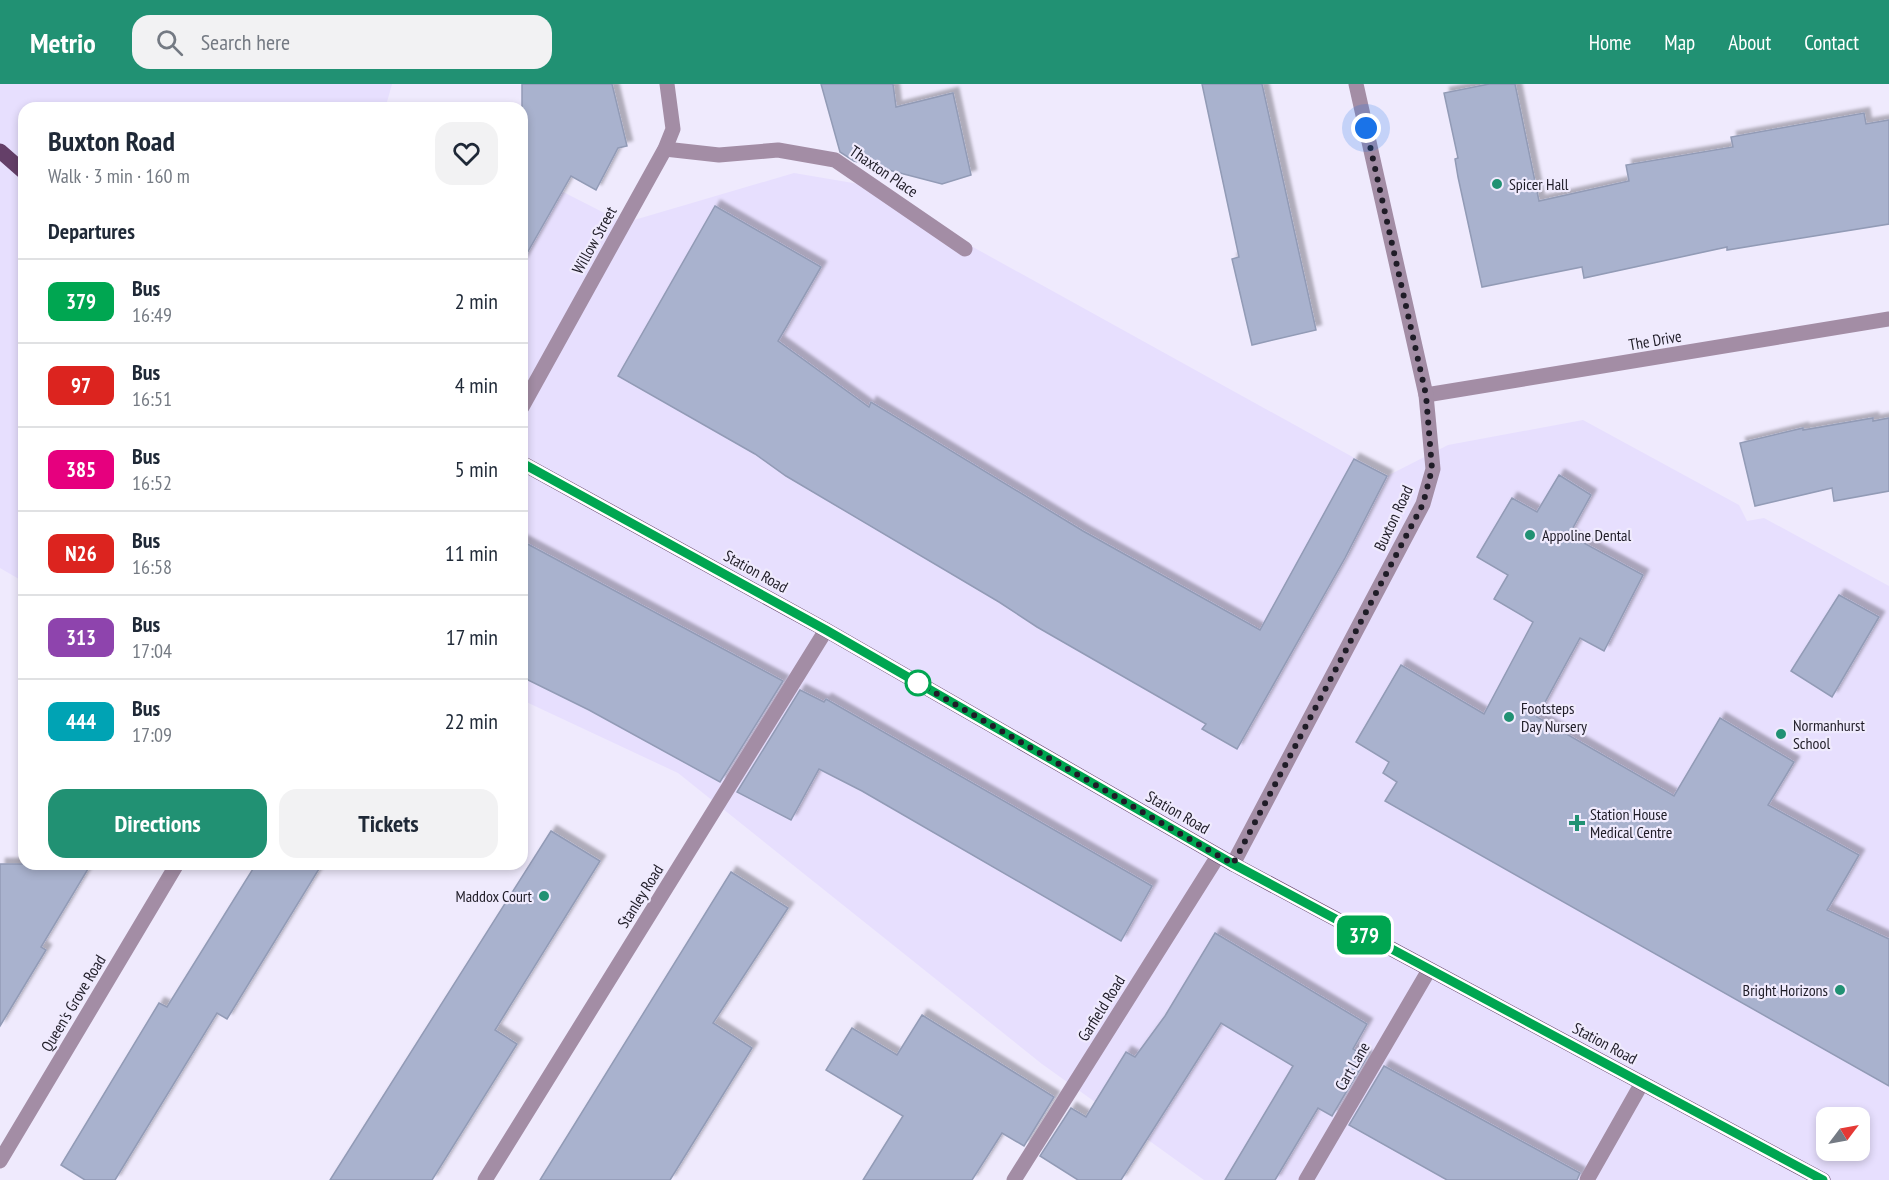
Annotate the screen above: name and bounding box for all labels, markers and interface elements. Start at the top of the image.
search box [132,15,552,69]
text: Metrio [30,24,96,61]
icon: search [153,26,186,59]
text: Search here [201,28,290,56]
text: Home [1589,29,1631,56]
text: Map [1664,29,1695,56]
text: About [1728,29,1771,56]
text: Contact [1804,29,1859,56]
your location [1351,113,1381,143]
text: Buxton Road [48,122,175,159]
button: heart [435,122,498,185]
street label: Thaxton Place [846,141,922,201]
text: Walk · 3 min · 160 m [48,163,190,189]
place label: Spicer Hall [1509,174,1569,194]
marker: Spicer Hall [1490,177,1504,191]
street label: Willow Street [567,202,621,277]
text: Departures [48,217,135,245]
text: Bus [132,274,160,302]
text: 2 min [455,287,498,315]
text: 379 [66,288,96,315]
text: 16:49 [132,302,172,328]
street label: The Drive [1627,326,1683,354]
text: Bus [132,358,160,386]
text: 4 min [455,371,498,399]
text: 97 [71,372,91,399]
text: 16:51 [132,386,172,412]
text: Bus [132,442,160,470]
text: 5 min [455,455,498,483]
text: 385 [66,456,96,483]
text: 16:52 [132,470,172,496]
street label: Buxton Road [1369,482,1417,554]
place label: Appoline Dental [1542,525,1631,545]
text: Bus [132,526,160,554]
marker: Appoline Dental [1523,528,1537,542]
text: 11 min [445,539,498,567]
text: N26 [65,540,97,567]
street label: Station Road [720,545,792,597]
text: 16:58 [132,554,172,580]
text: Bus [132,610,160,638]
text: 17 min [446,623,498,651]
text: 313 [66,624,96,651]
text: 17:04 [132,638,172,664]
unlabelled marker [905,670,931,696]
text: Bus [132,694,160,722]
place label: Footsteps Day Nursery [1521,698,1587,736]
text: 22 min [445,707,498,735]
text: 444 [66,708,96,735]
marker: Footsteps Day Nursery [1502,710,1516,724]
place label: Normanhurst School [1793,715,1866,753]
text: 17:09 [132,722,172,748]
marker: Normanhurst School [1774,727,1788,741]
street label: Station Road [1143,786,1213,838]
button: Directions [48,789,267,858]
button: Tickets [279,789,498,858]
place label: Station House Medical Centre [1590,804,1672,842]
marker: Station House Medical Centre [1568,814,1586,832]
street label: Stanley Road [613,861,667,931]
place label: Maddox Court [455,886,533,906]
marker: Maddox Court [537,889,551,903]
line badge: 379 [1330,916,1398,954]
text: 379 [1349,922,1379,949]
street label: Queen's Grove Road [36,951,110,1055]
street label: Garfield Road [1073,971,1129,1045]
place label: Bright Horizons [1743,980,1828,1000]
marker: Bright Horizons [1833,983,1847,997]
street label: Station Road [1569,1018,1641,1068]
street label: Cart Lane [1330,1038,1374,1094]
north arrow [1816,1107,1870,1161]
map controls [1816,1107,1870,1161]

